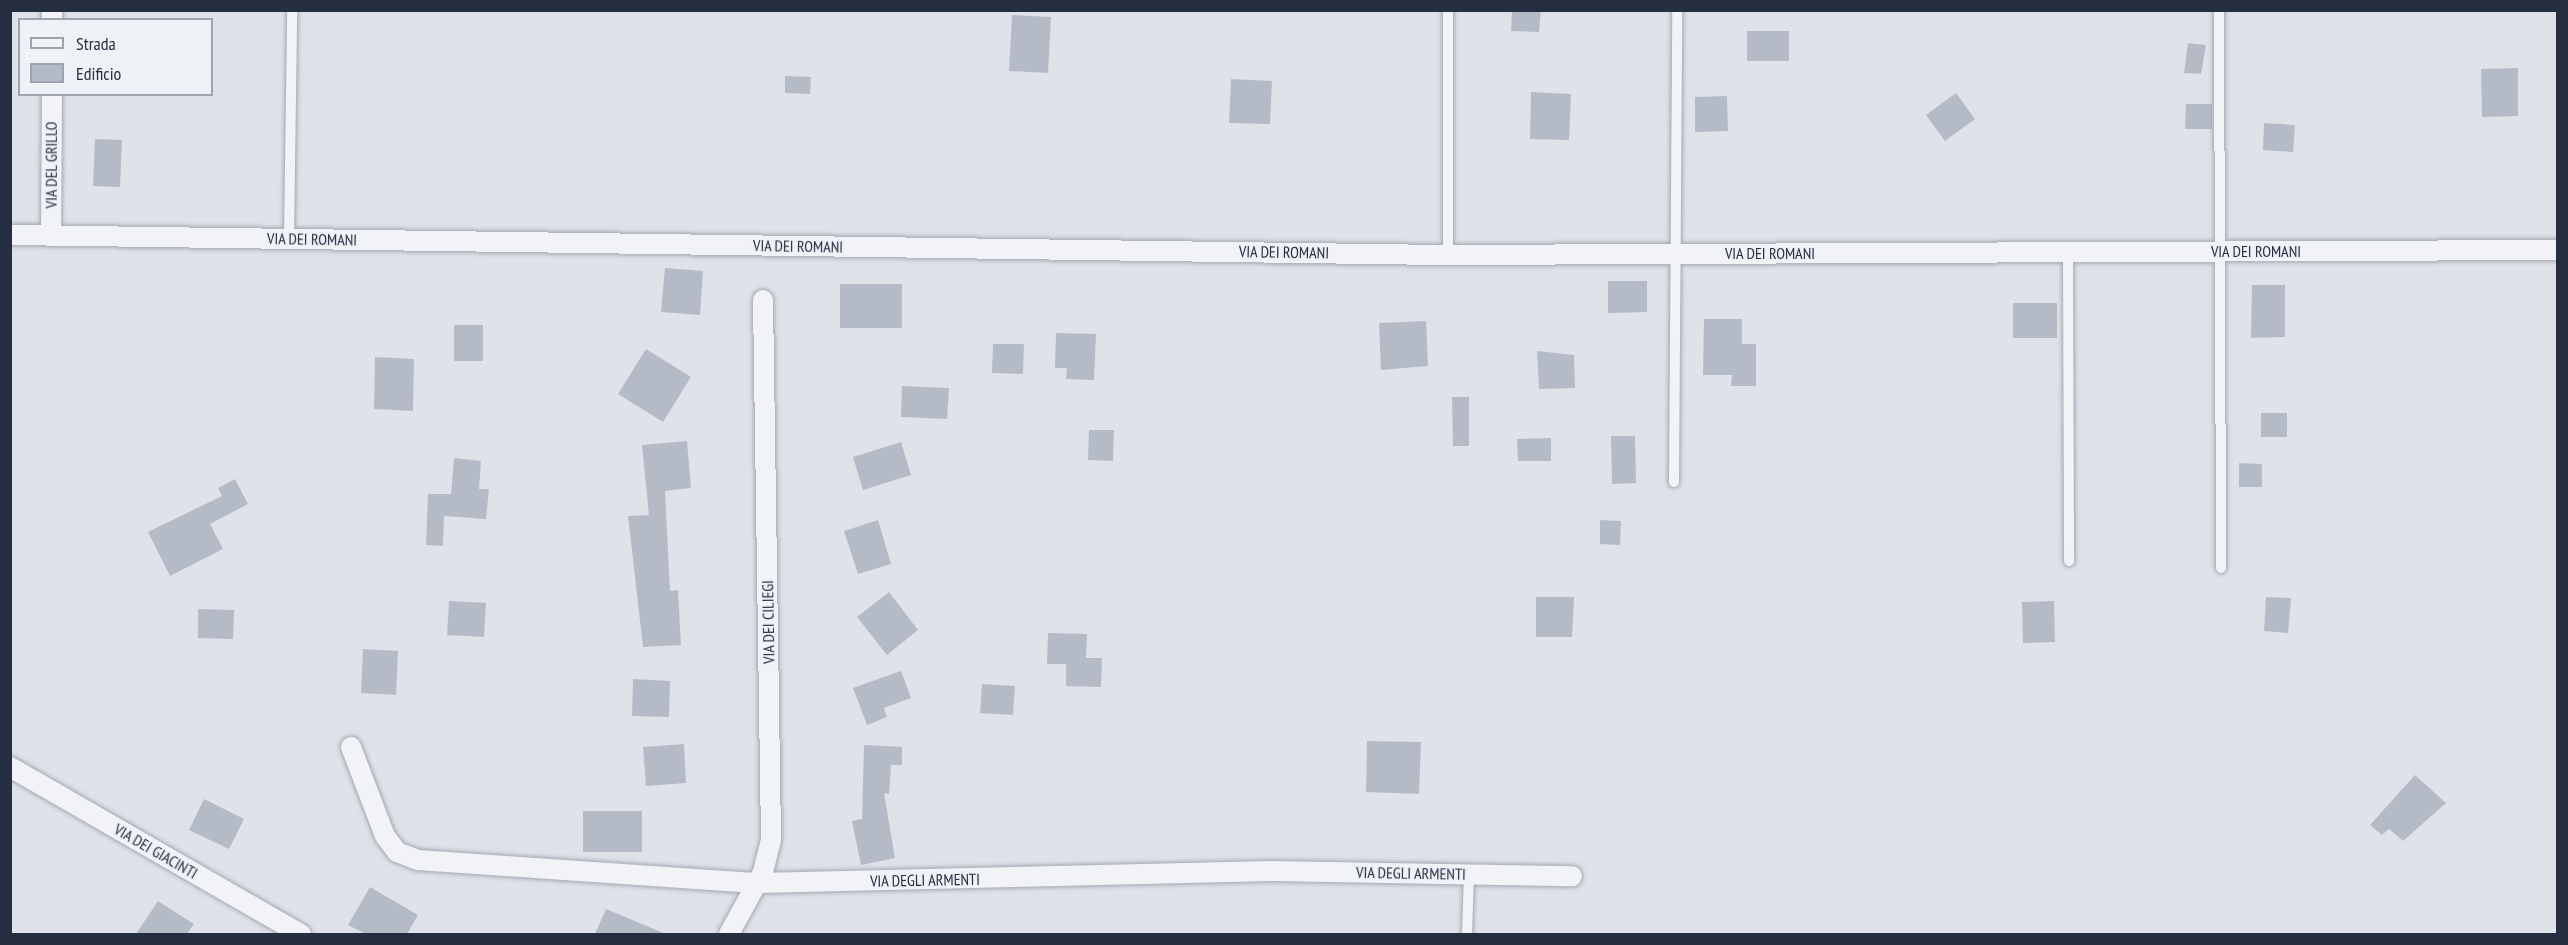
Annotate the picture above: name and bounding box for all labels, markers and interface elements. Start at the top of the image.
legend [18,18,213,96]
text: Strada [76,32,116,55]
text: Edificio [76,62,121,85]
street label: VIA DEL GRILLO [41,121,61,209]
street label: VIA DEI ROMANI [267,229,357,249]
street label: VIA DEI ROMANI [753,236,843,256]
street label: VIA DEI ROMANI [2211,241,2301,261]
street label: VIA DEI ROMANI [1239,242,1329,262]
street label: VIA DEI ROMANI [1725,243,1815,263]
street label: VIA DEI CILIEGI [758,580,778,664]
street label: VIA DEI GIACINTI [111,819,201,883]
street label: VIA DEGLI ARMENTI [1355,862,1467,884]
street label: VIA DEGLI ARMENTI [869,869,981,891]

